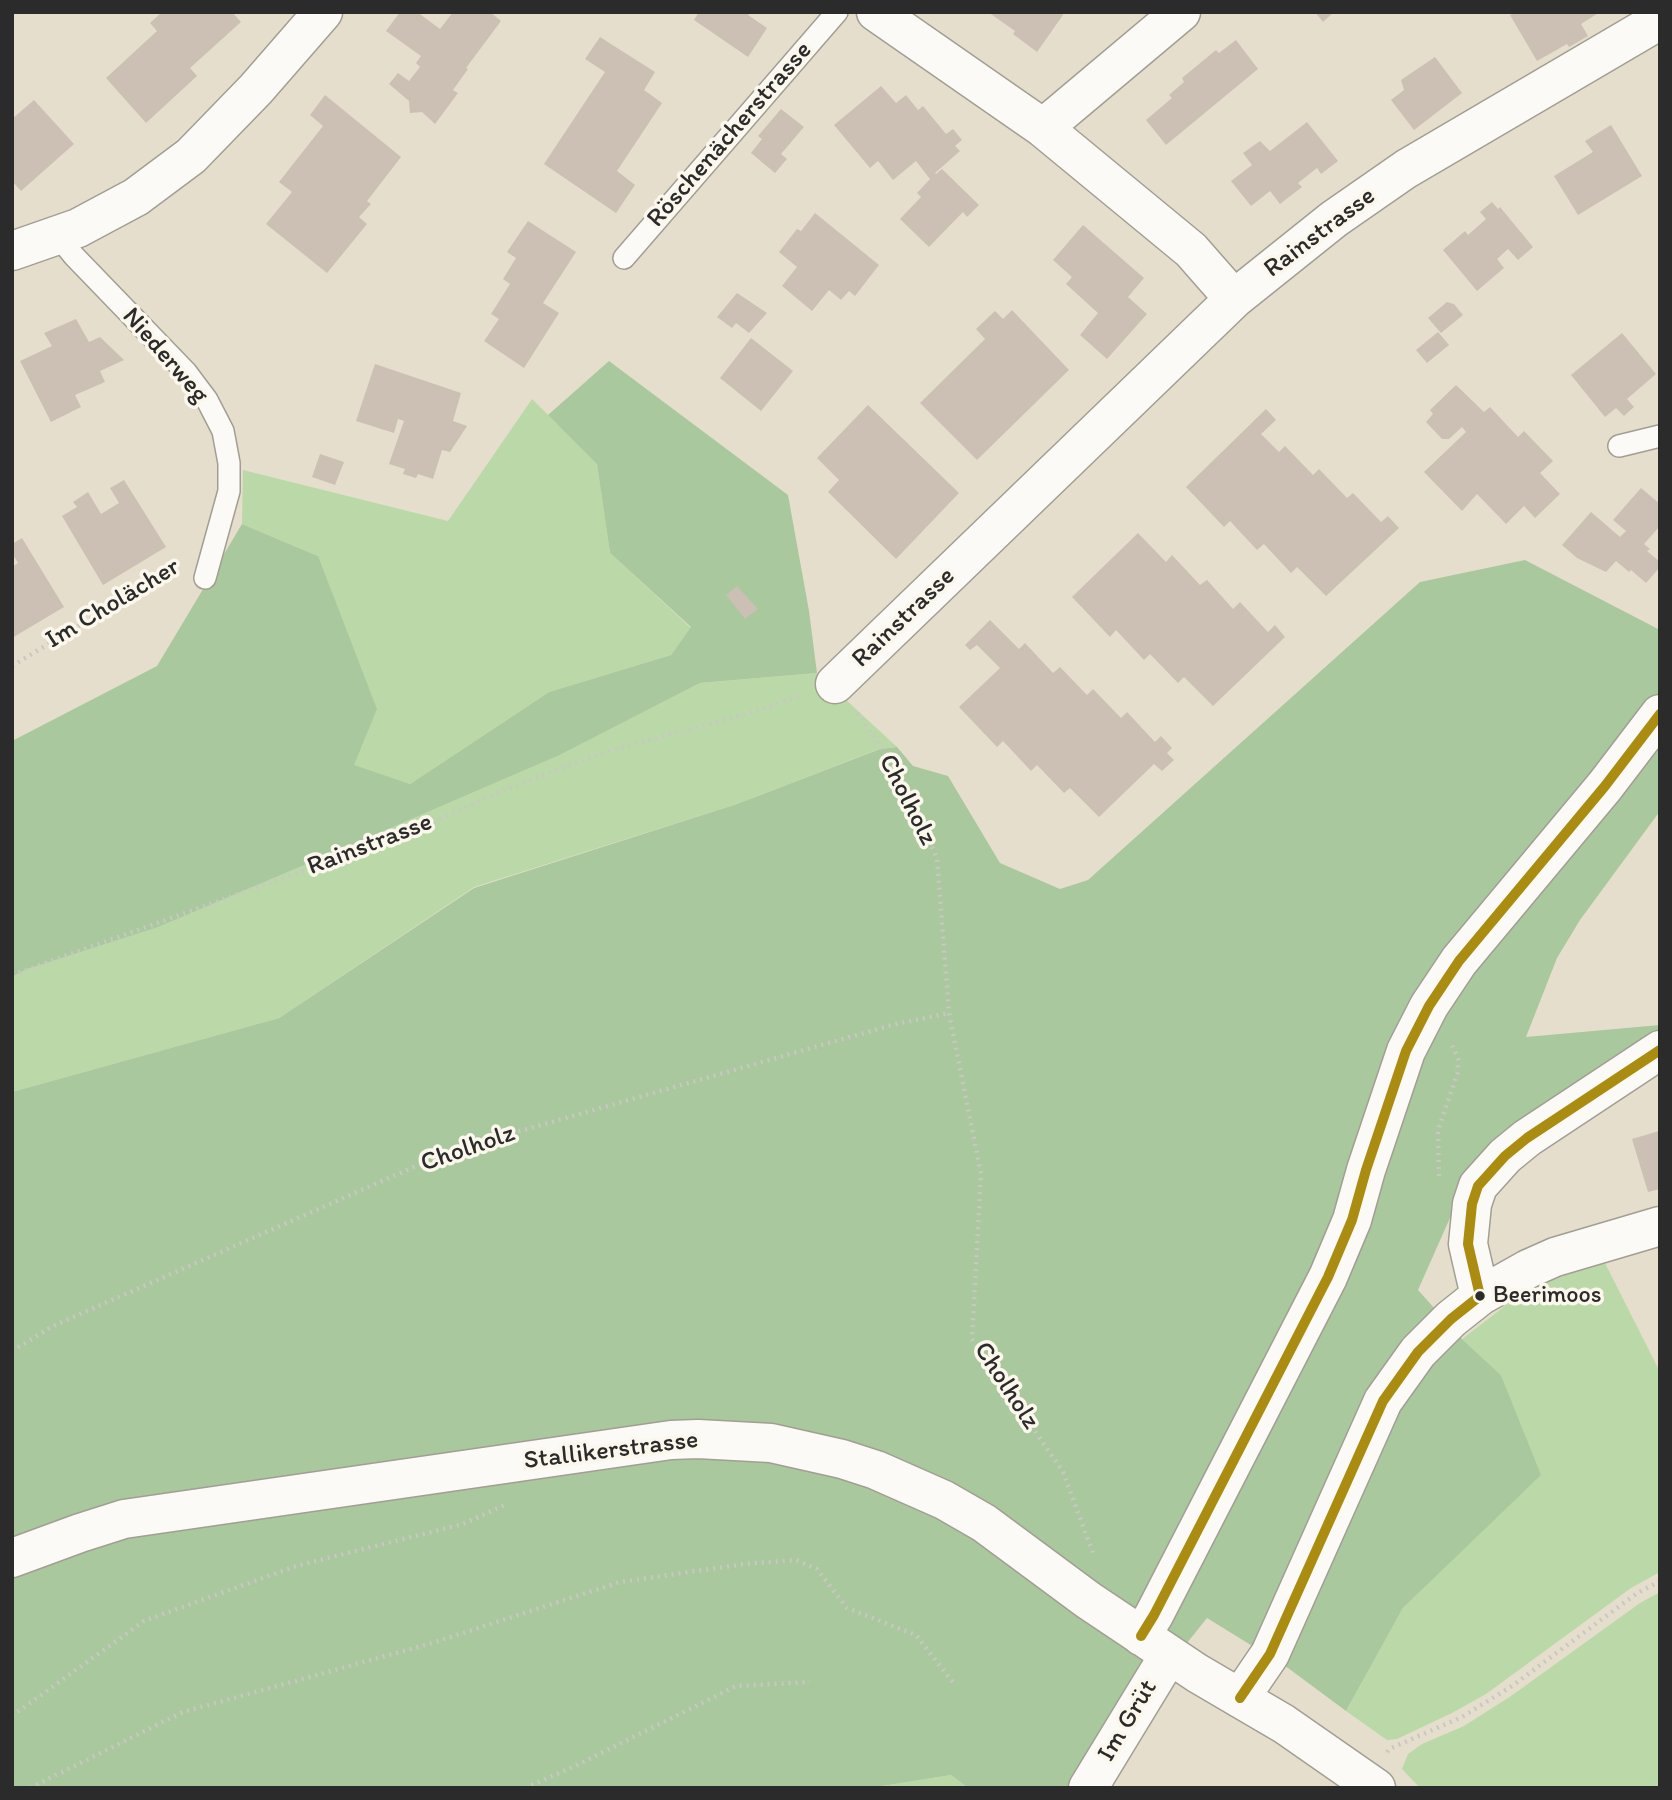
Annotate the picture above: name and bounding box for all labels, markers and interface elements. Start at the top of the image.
street label: Röschenächerstrasse [641,36,819,234]
street label: Rainstrasse [1258,181,1382,285]
street label: Niederweg [115,302,215,410]
street label: Im Cholächer [40,552,186,656]
street label: Rainstrasse [846,561,962,675]
street label: Cholholz [871,749,943,851]
street label: Rainstrasse [303,807,437,883]
street label: Cholholz [417,1118,519,1180]
place label: Beerimoos [1493,1282,1602,1310]
marker: Beerimoos [1473,1289,1487,1303]
street label: Cholholz [966,1337,1046,1435]
street label: Stallikerstrasse [522,1425,700,1477]
street label: Im Grüt [1092,1674,1164,1768]

